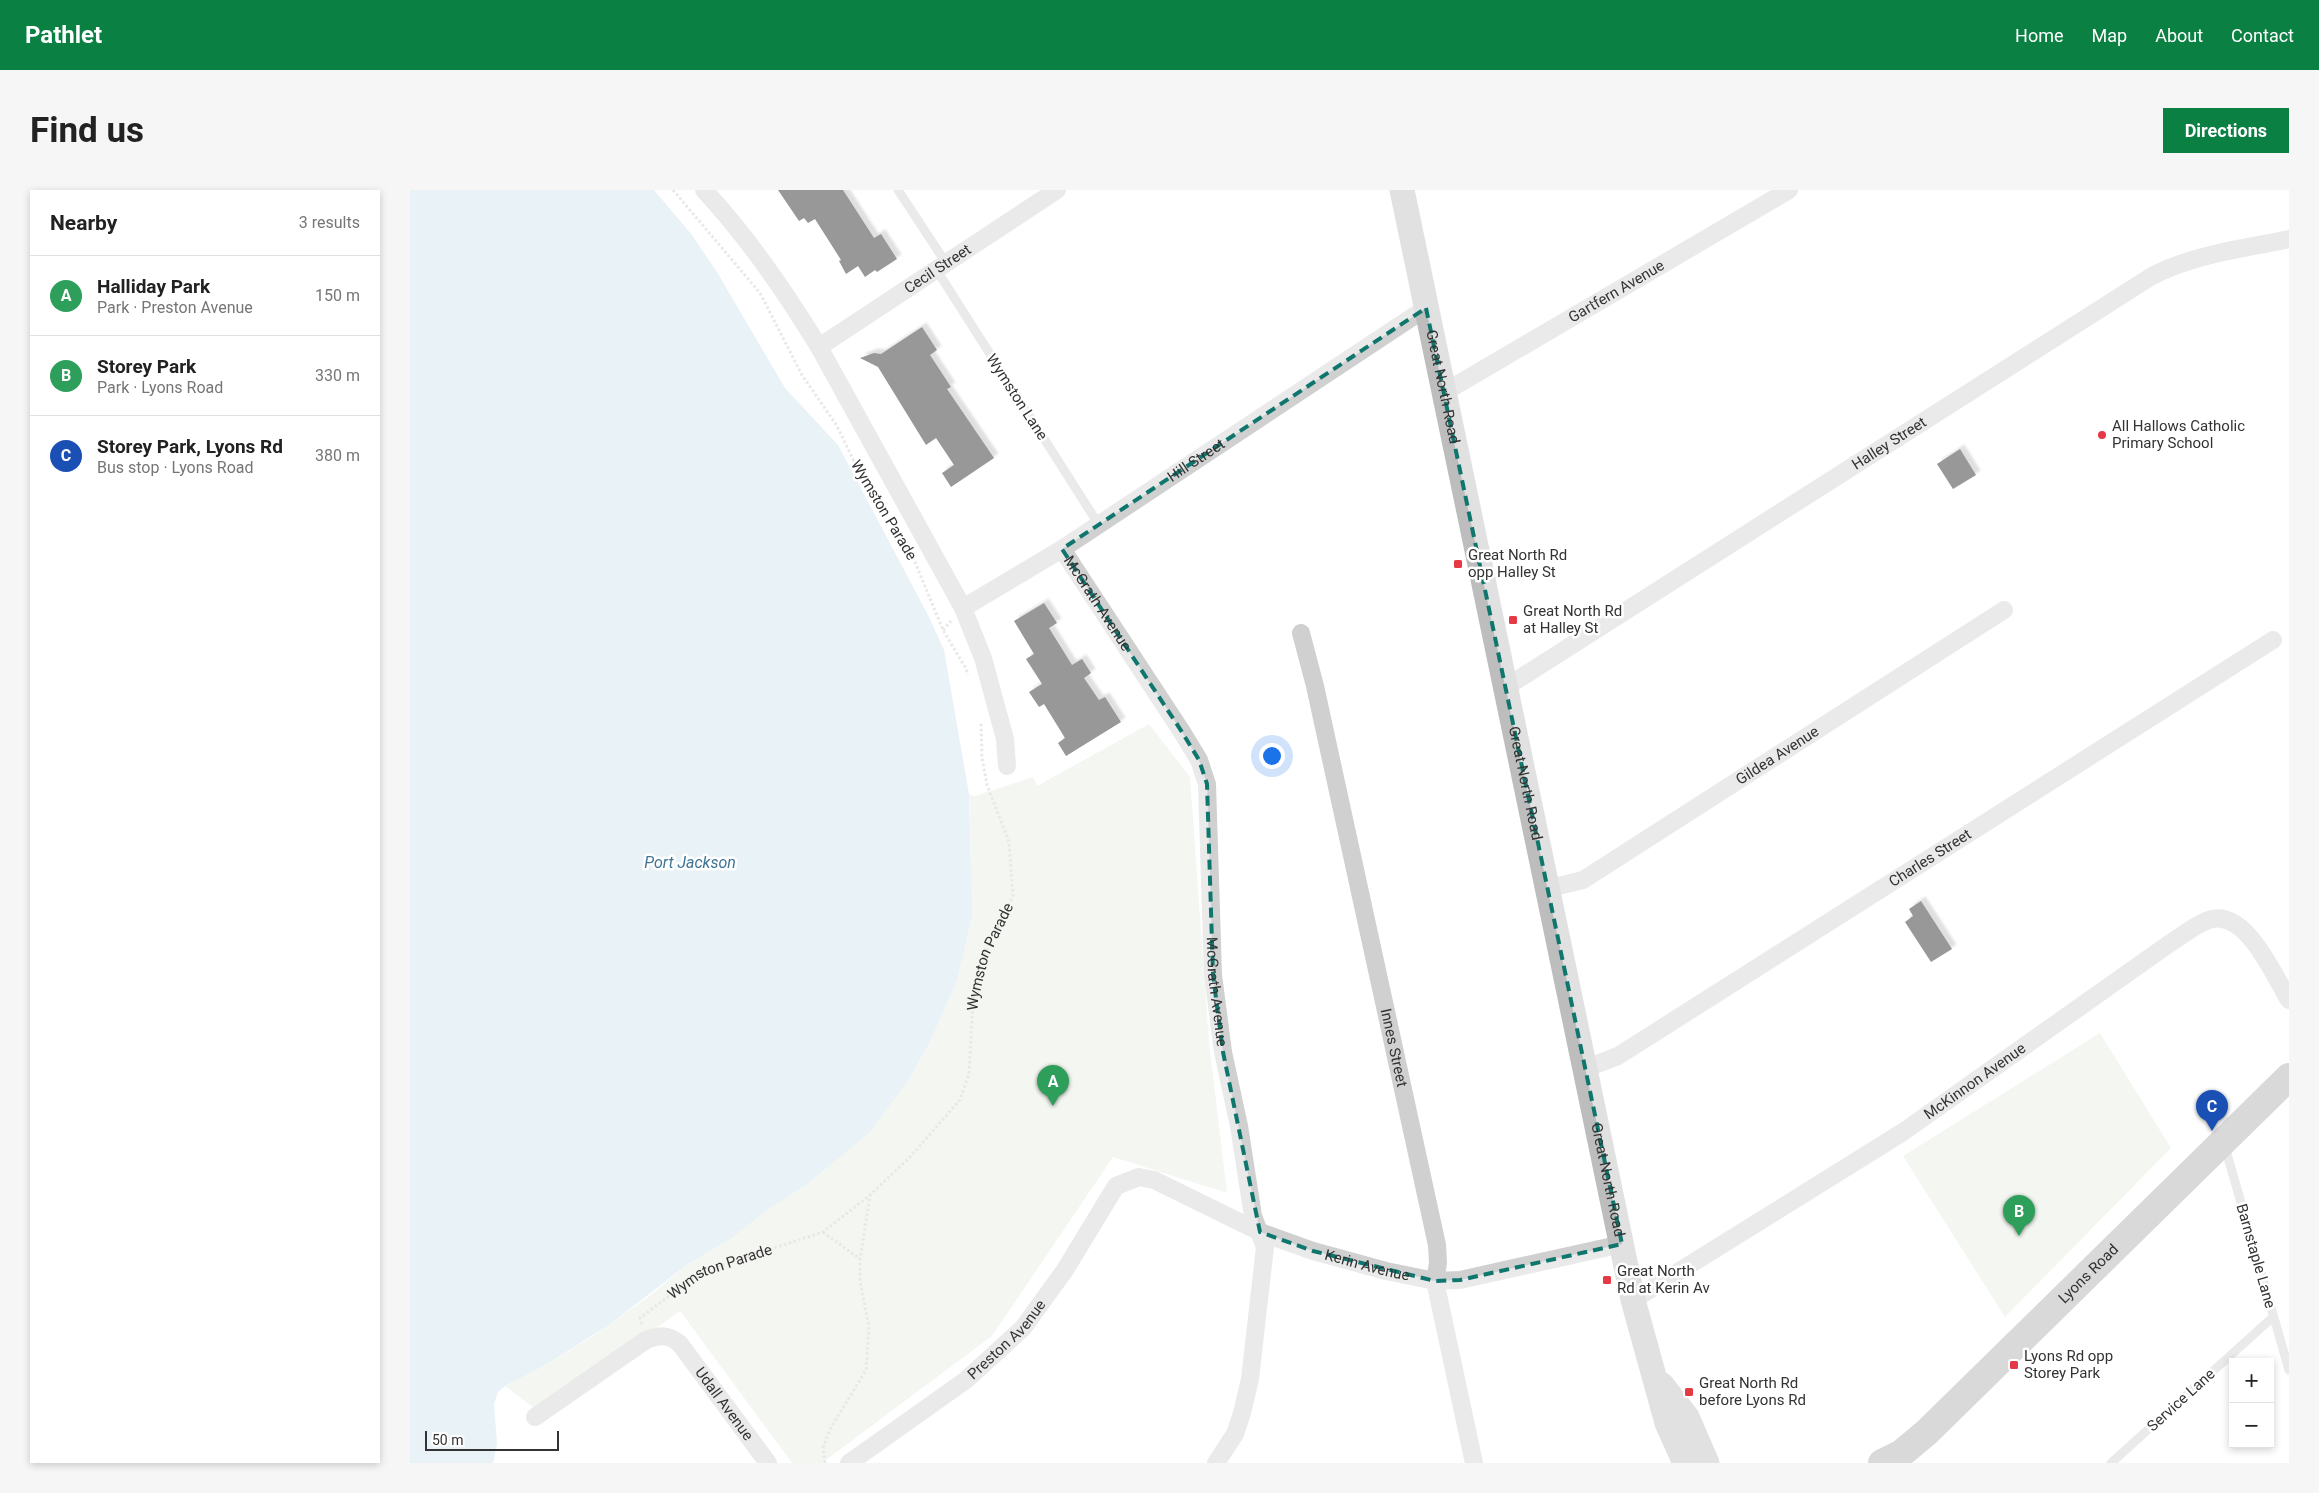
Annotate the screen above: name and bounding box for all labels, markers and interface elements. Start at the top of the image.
text: Pathlet [25,21,102,49]
text: Home [2015,25,2064,46]
text: Map [2092,25,2127,46]
text: About [2155,25,2203,46]
text: Contact [2231,25,2294,46]
button: Directions [2163,108,2289,153]
text: Find us [30,110,144,151]
text: Nearby [50,211,117,235]
text: 3 results [299,213,360,232]
street label: Cecil Street [901,240,974,297]
street label: Gartfern Avenue [1565,256,1668,326]
text: Halliday Park [97,275,210,298]
text: A [61,286,71,305]
text: 150 m [315,286,360,305]
text: Park · Preston Avenue [97,298,253,317]
street label: Great North Road [1422,328,1464,445]
street label: Wymston Lane [982,351,1052,443]
text: Storey Park [97,355,196,378]
text: B [61,366,71,385]
text: 330 m [315,366,360,385]
text: Park · Lyons Road [97,378,223,397]
street label: Halley Street [1849,413,1930,474]
place label: All Hallows Catholic Primary School [2112,417,2245,452]
marker: All Hallows Catholic Primary School [2096,429,2108,441]
text: Storey Park, Lyons Rd [97,435,283,458]
street label: Hill Street [1164,435,1228,486]
text: C [61,446,71,465]
text: 380 m [315,446,360,465]
street label: Wymston Parade [847,457,921,563]
text: Bus stop · Lyons Road [97,458,254,477]
place label: Great North Rd opp Halley St [1468,546,1567,581]
street label: McGrath Avenue [1060,552,1135,654]
marker: Great North Rd opp Halley St [1452,558,1464,570]
place label: Great North Rd at Halley St [1523,602,1622,637]
marker: Great North Rd at Halley St [1507,614,1519,626]
street label: Gildea Avenue [1733,722,1822,789]
street label: Great North Road [1505,725,1546,842]
your location [1259,743,1285,769]
street label: Charles Street [1885,825,1975,891]
water label: Port Jackson [644,853,736,872]
street label: Wymston Parade [963,900,1017,1011]
street label: McGrath Avenue [1203,937,1231,1048]
street label: Innes Street [1377,1007,1411,1089]
street label: McKinnon Avenue [1921,1039,2029,1123]
pin: A [1037,1065,1069,1106]
pin: C [2196,1090,2228,1131]
street label: Great North Road [1587,1121,1629,1238]
pin: B [2003,1195,2035,1236]
street label: Barnstaple Lane [2232,1202,2280,1310]
street label: Wymston Parade [664,1240,774,1303]
street label: Lyons Road [2055,1240,2122,1307]
street label: Kerin Avenue [1323,1246,1411,1285]
place label: Great North Rd at Kerin Av [1617,1262,1710,1297]
marker: Great North Rd at Kerin Av [1601,1274,1613,1286]
street label: Preston Avenue [964,1296,1049,1383]
place label: Lyons Rd opp Storey Park [2024,1347,2113,1382]
map controls [2229,1358,2274,1448]
button: + [2229,1358,2274,1403]
marker: Lyons Rd opp Storey Park [2008,1359,2020,1371]
street label: Udall Avenue [691,1364,757,1444]
street label: Service Lane [2143,1365,2219,1435]
place label: Great North Rd before Lyons Rd [1699,1374,1806,1409]
marker: Great North Rd before Lyons Rd [1683,1386,1695,1398]
button: − [2229,1403,2274,1448]
scale bar [425,1428,559,1451]
text: 50 m [432,1432,464,1448]

